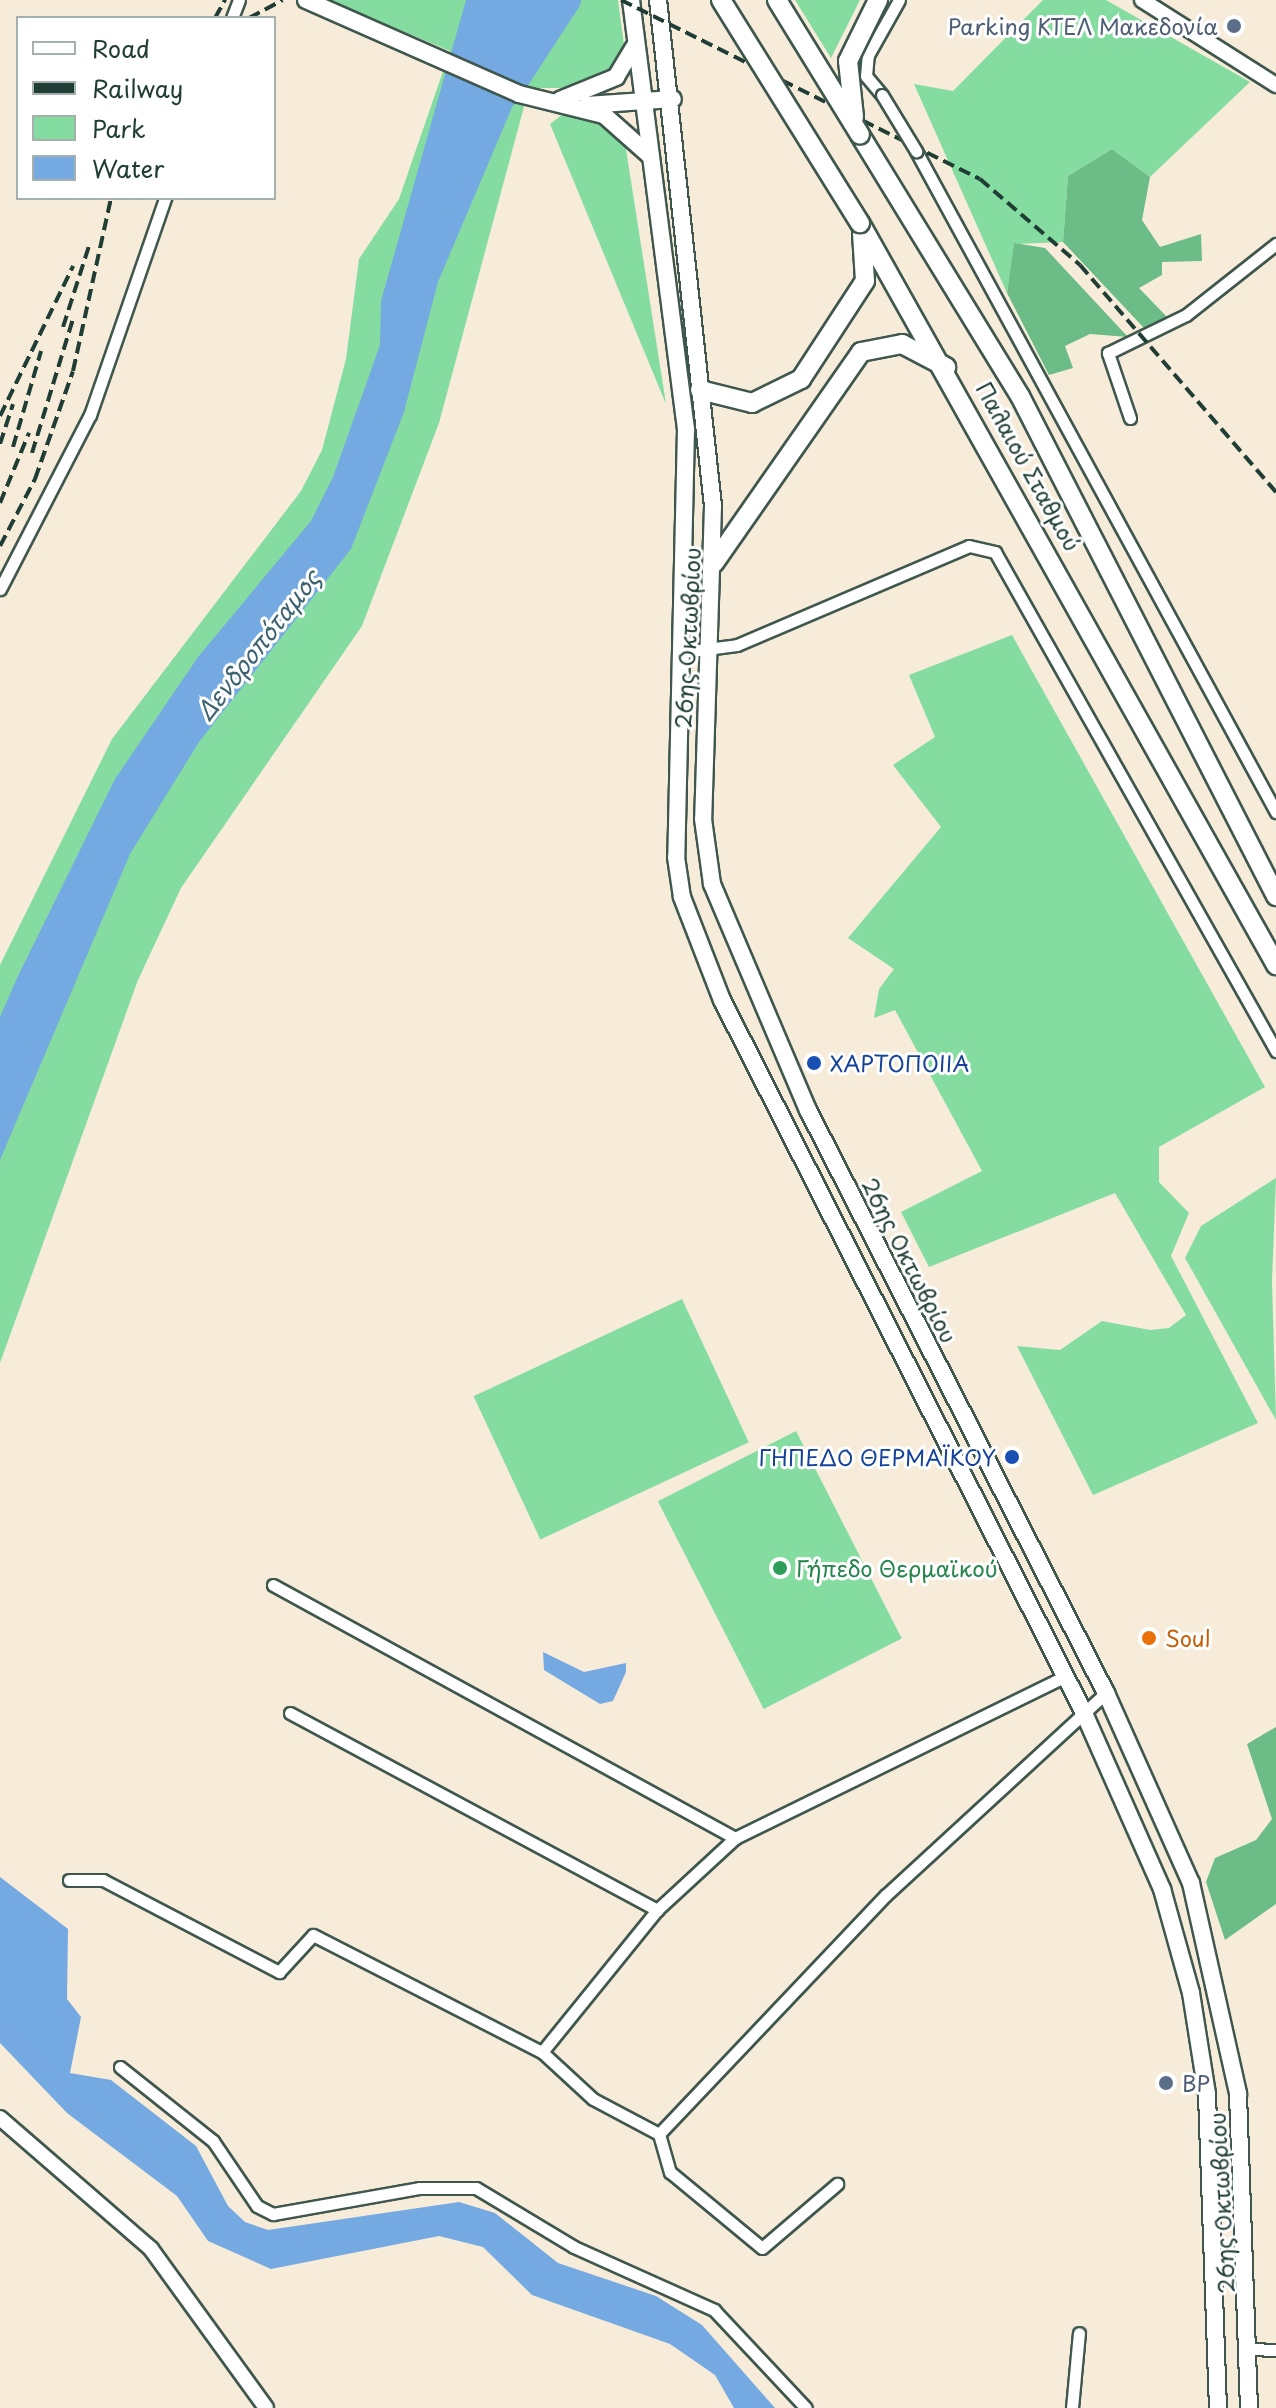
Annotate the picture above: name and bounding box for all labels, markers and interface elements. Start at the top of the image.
place label: Parking ΚΤΕΛ Μακεδονία [945,13,1218,39]
legend [16,16,276,200]
marker: Parking ΚΤΕΛ Μακεδονία [1225,17,1243,35]
text: Road [92,30,150,66]
text: Railway [92,70,183,106]
text: Park [92,110,146,146]
text: Water [92,150,164,186]
street label: Παλαιού Σταθμού [971,377,1087,555]
street label: 26ης Οκτωβρίου [669,546,705,730]
water label: Δενδροπόταμος [190,564,326,726]
place label: ΧΑΡΤΟΠΟΙΙΑ [830,1050,969,1076]
marker: ΧΑΡΤΟΠΟΙΙΑ [805,1054,823,1072]
street label: 26ης Οκτωβρίου [857,1173,963,1347]
place label: ΓΗΠΕΔΟ ΘΕΡΜΑΪΚΟΥ [757,1444,996,1470]
marker: ΓΗΠΕΔΟ ΘΕΡΜΑΪΚΟΥ [1003,1448,1021,1466]
place label: Γήπεδο Θερμαϊκού [796,1555,999,1581]
marker: Γήπεδο Θερμαϊκού [771,1559,789,1577]
place label: Soul [1165,1625,1210,1651]
marker: Soul [1140,1629,1158,1647]
place label: BP [1182,2070,1210,2096]
marker: BP [1157,2074,1175,2092]
street label: 26ης Οκτωβρίου [1203,2111,1239,2295]

